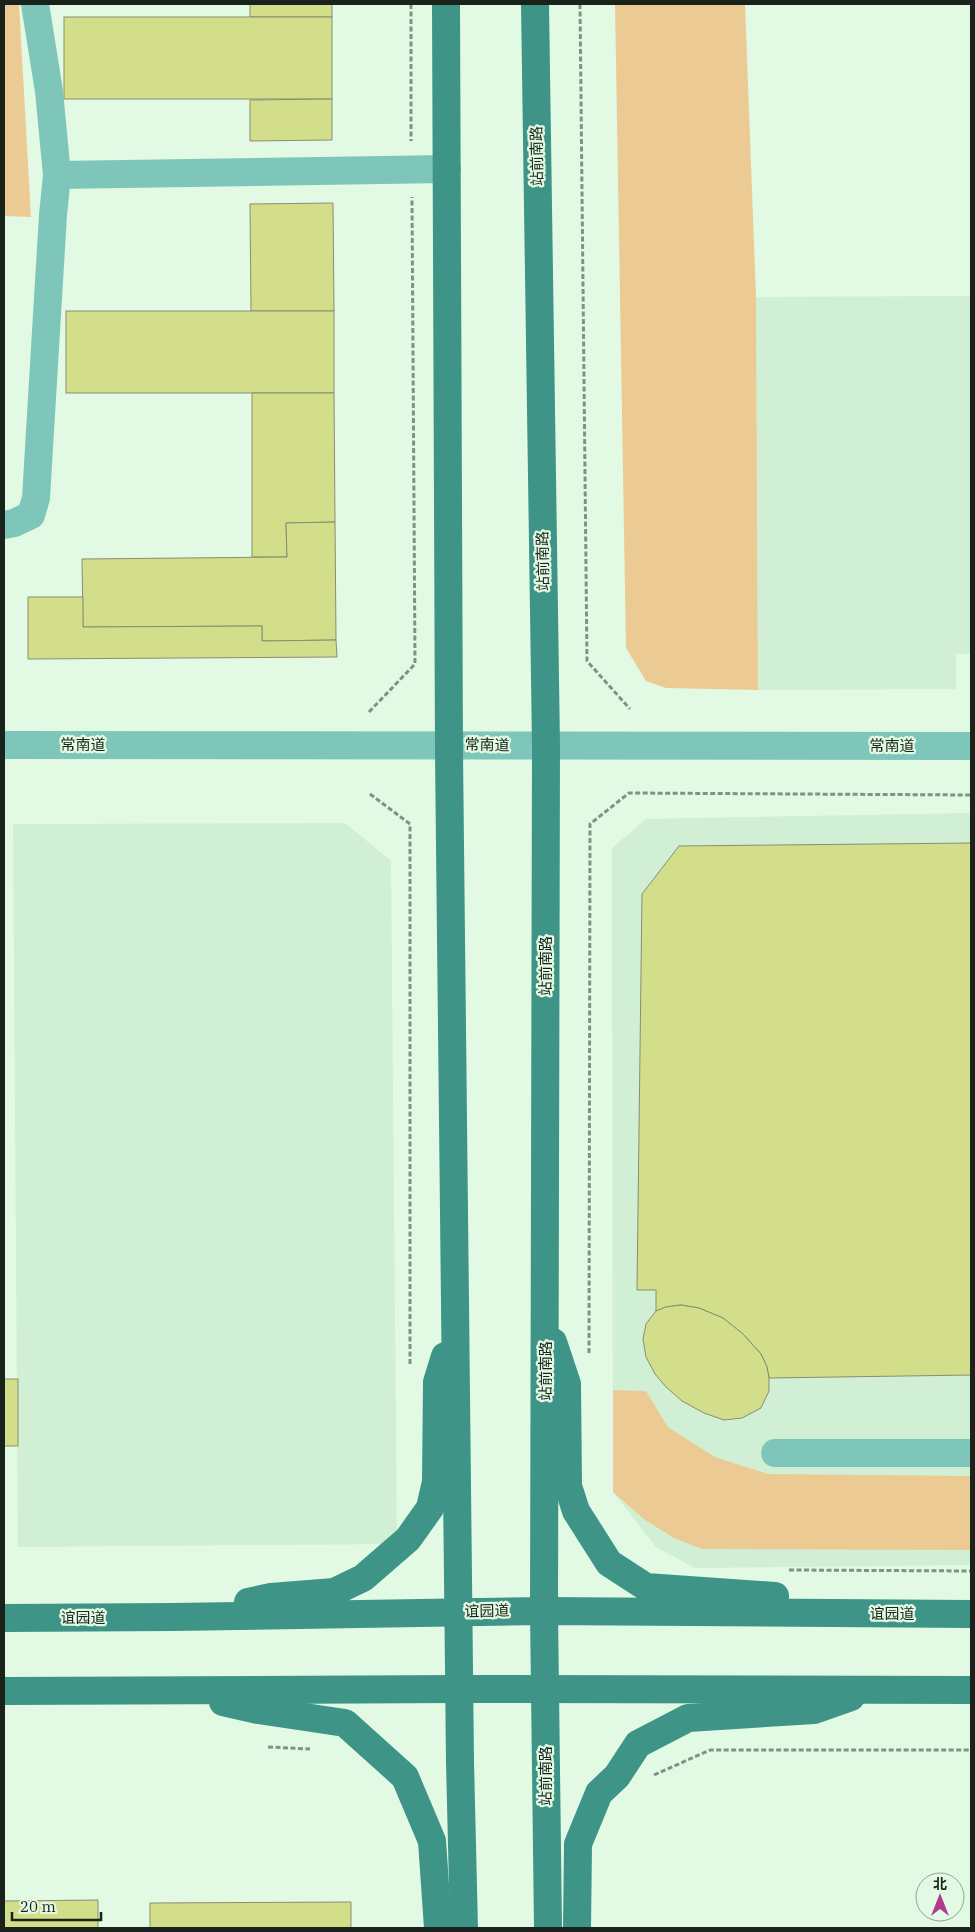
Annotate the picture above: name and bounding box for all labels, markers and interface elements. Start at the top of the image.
street label: 站前南路 [526,126,547,186]
street label: 站前南路 [532,531,553,591]
street label: 常南道 [60,735,106,754]
street label: 常南道 [464,735,510,754]
street label: 常南道 [869,736,915,755]
street label: 站前南路 [536,936,555,996]
street label: 站前南路 [536,1341,555,1401]
street label: 谊园道 [464,1601,510,1620]
street label: 谊园道 [869,1604,915,1623]
street label: 谊园道 [60,1608,106,1627]
street label: 站前南路 [536,1746,555,1806]
north arrow [915,1872,965,1922]
text: 北 [933,1875,947,1893]
scale bar [12,1890,101,1922]
text: 20 m [20,1897,56,1916]

